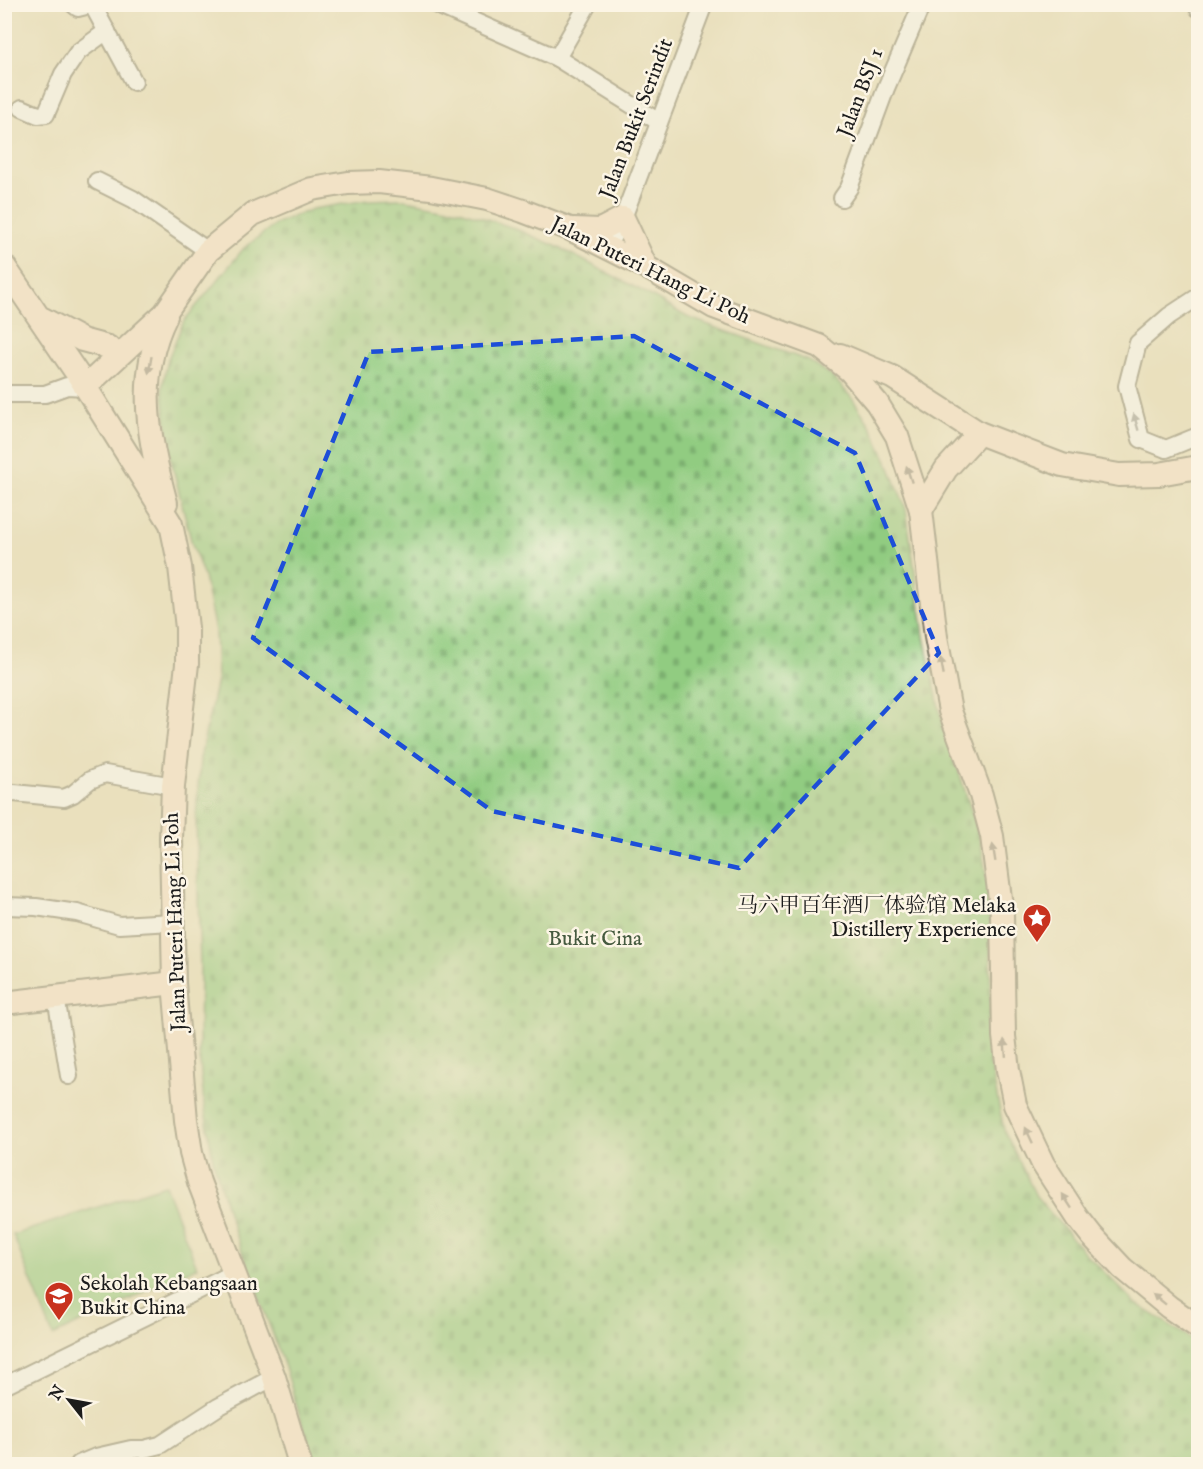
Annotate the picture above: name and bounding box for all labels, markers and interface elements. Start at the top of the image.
street label: Jalan Bukit Serindit [593,35,680,205]
street label: Jalan BSJ 1 [831,45,890,143]
street label: Jalan Puteri Hang Li Poh [544,210,754,331]
one-way arrow [146,355,155,374]
one-way arrow [1131,413,1141,431]
one-way arrow [904,465,914,483]
one-way arrow [937,656,946,675]
street label: Jalan Puteri Hang Li Poh [159,812,193,1034]
one-way arrow [990,844,999,863]
place label: 马六甲百年酒厂体验馆 Melaka Distillery Experience [737,893,1017,944]
place icon: 马六甲百年酒厂体验馆 Melaka Distillery Experience [1021,902,1053,944]
park label: Bukit Cina [548,926,643,953]
one-way arrow [1000,1038,1010,1057]
one-way arrow [1024,1126,1033,1143]
one-way arrow [1061,1193,1072,1209]
place label: Sekolah Kebangsaan Bukit China [80,1271,258,1322]
school or university icon: Sekolah Kebangsaan Bukit China [43,1280,75,1322]
one-way arrow [1151,1292,1167,1305]
north arrow [39,1370,99,1430]
text: N [45,1382,70,1405]

